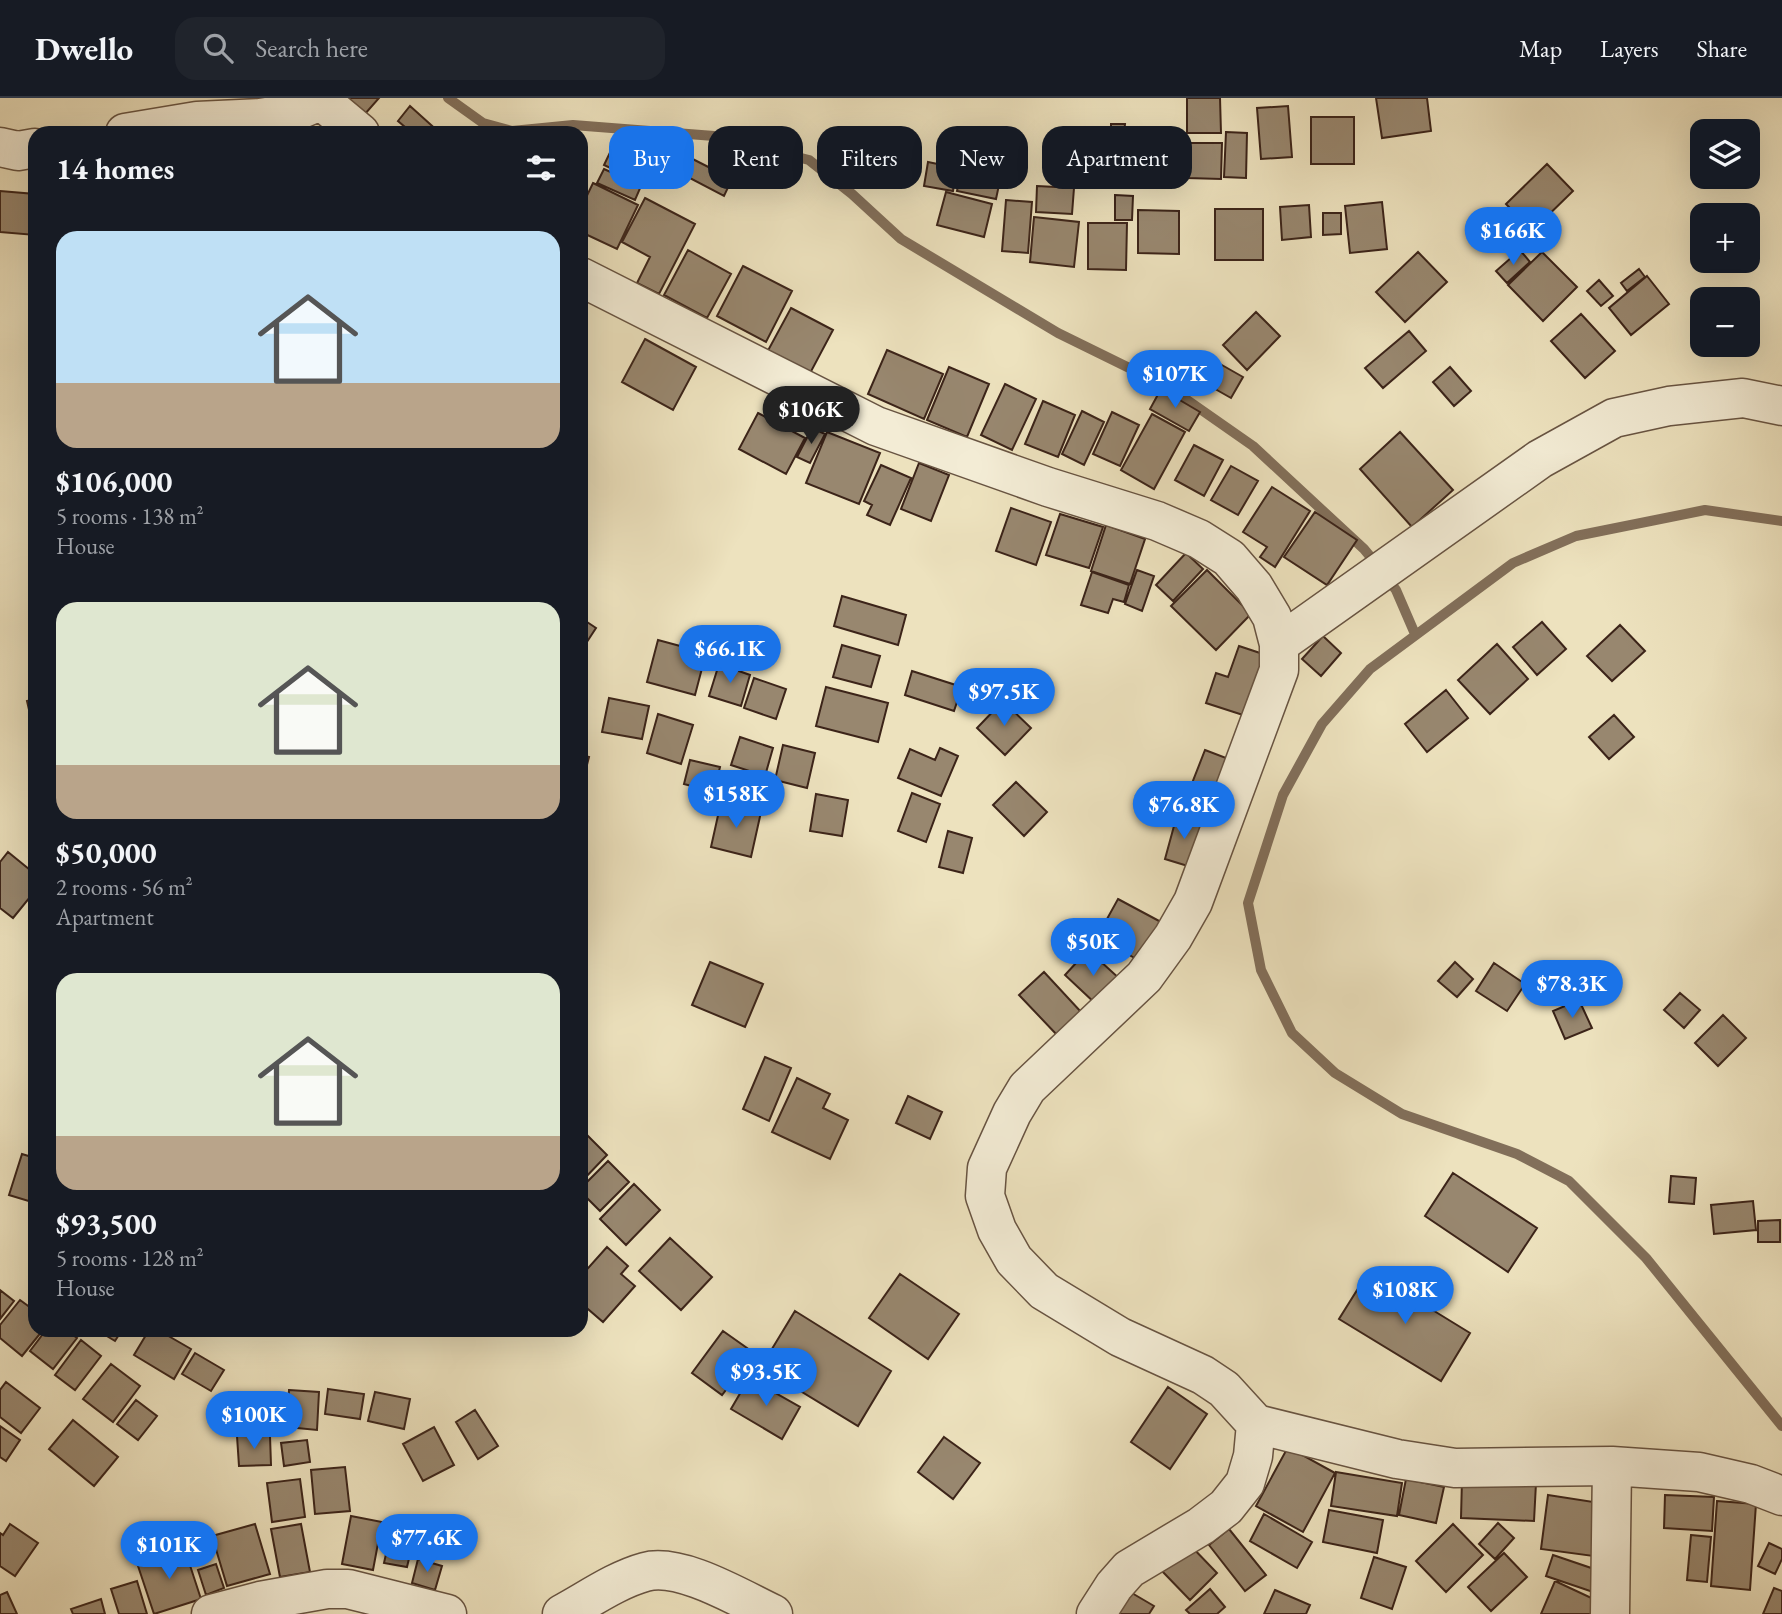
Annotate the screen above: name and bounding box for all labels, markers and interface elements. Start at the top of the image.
search box [175,17,665,80]
text: Dwello [35,27,133,70]
icon: search [199,29,237,67]
text: Search here [255,31,368,65]
text: Map [1519,33,1562,64]
text: Layers [1600,33,1659,64]
text: Share [1697,33,1747,64]
map controls [1690,119,1760,357]
button: layers [1690,119,1760,189]
chip: Buy [609,126,694,189]
chip: Rent [708,126,803,189]
chip: Filters [817,126,922,189]
chip: New [936,126,1028,189]
chip: Apartment [1042,126,1192,189]
text: 14 homes [56,149,174,188]
icon: filters [522,149,560,187]
button: + [1690,203,1760,273]
pin: $166K [1464,208,1562,267]
text: $166K [1481,215,1545,245]
icon: home [245,276,371,402]
button: − [1690,287,1760,357]
pin: $107K [1126,350,1224,410]
text: $107K [1143,358,1207,388]
pin: $106K [762,386,860,446]
text: $106K [779,394,843,424]
text: $106,000 [56,462,172,501]
text: 5 rooms · 138 m² [56,501,204,531]
text: House [56,531,115,561]
pin: $66.1K [673,626,787,685]
text: $66.1K [695,633,765,663]
icon: home [245,647,371,773]
pin: $97.5K [947,668,1061,728]
text: $97.5K [969,676,1039,706]
pin: $158K [687,770,785,830]
text: $158K [704,778,768,808]
pin: $76.8K [1127,782,1241,841]
text: $76.8K [1149,789,1219,819]
text: $50,000 [56,833,157,872]
text: 2 rooms · 56 m² [56,872,193,902]
text: Apartment [56,902,154,932]
pin: $50K [1052,918,1134,978]
text: $50K [1067,926,1119,956]
pin: $78.3K [1515,960,1629,1020]
text: $78.3K [1537,968,1607,998]
icon: home [245,1018,371,1144]
text: $93,500 [56,1204,157,1243]
text: 5 rooms · 128 m² [56,1243,204,1273]
pin: $108K [1356,1266,1454,1326]
text: House [56,1273,115,1303]
text: $108K [1373,1274,1437,1304]
pin: $93.5K [709,1348,823,1408]
text: $93.5K [731,1356,801,1386]
pin: $100K [205,1392,303,1451]
text: $100K [222,1399,286,1429]
pin: $77.6K [370,1514,484,1574]
pin: $101K [120,1522,218,1581]
text: $77.6K [392,1522,462,1552]
text: $101K [137,1529,201,1559]

